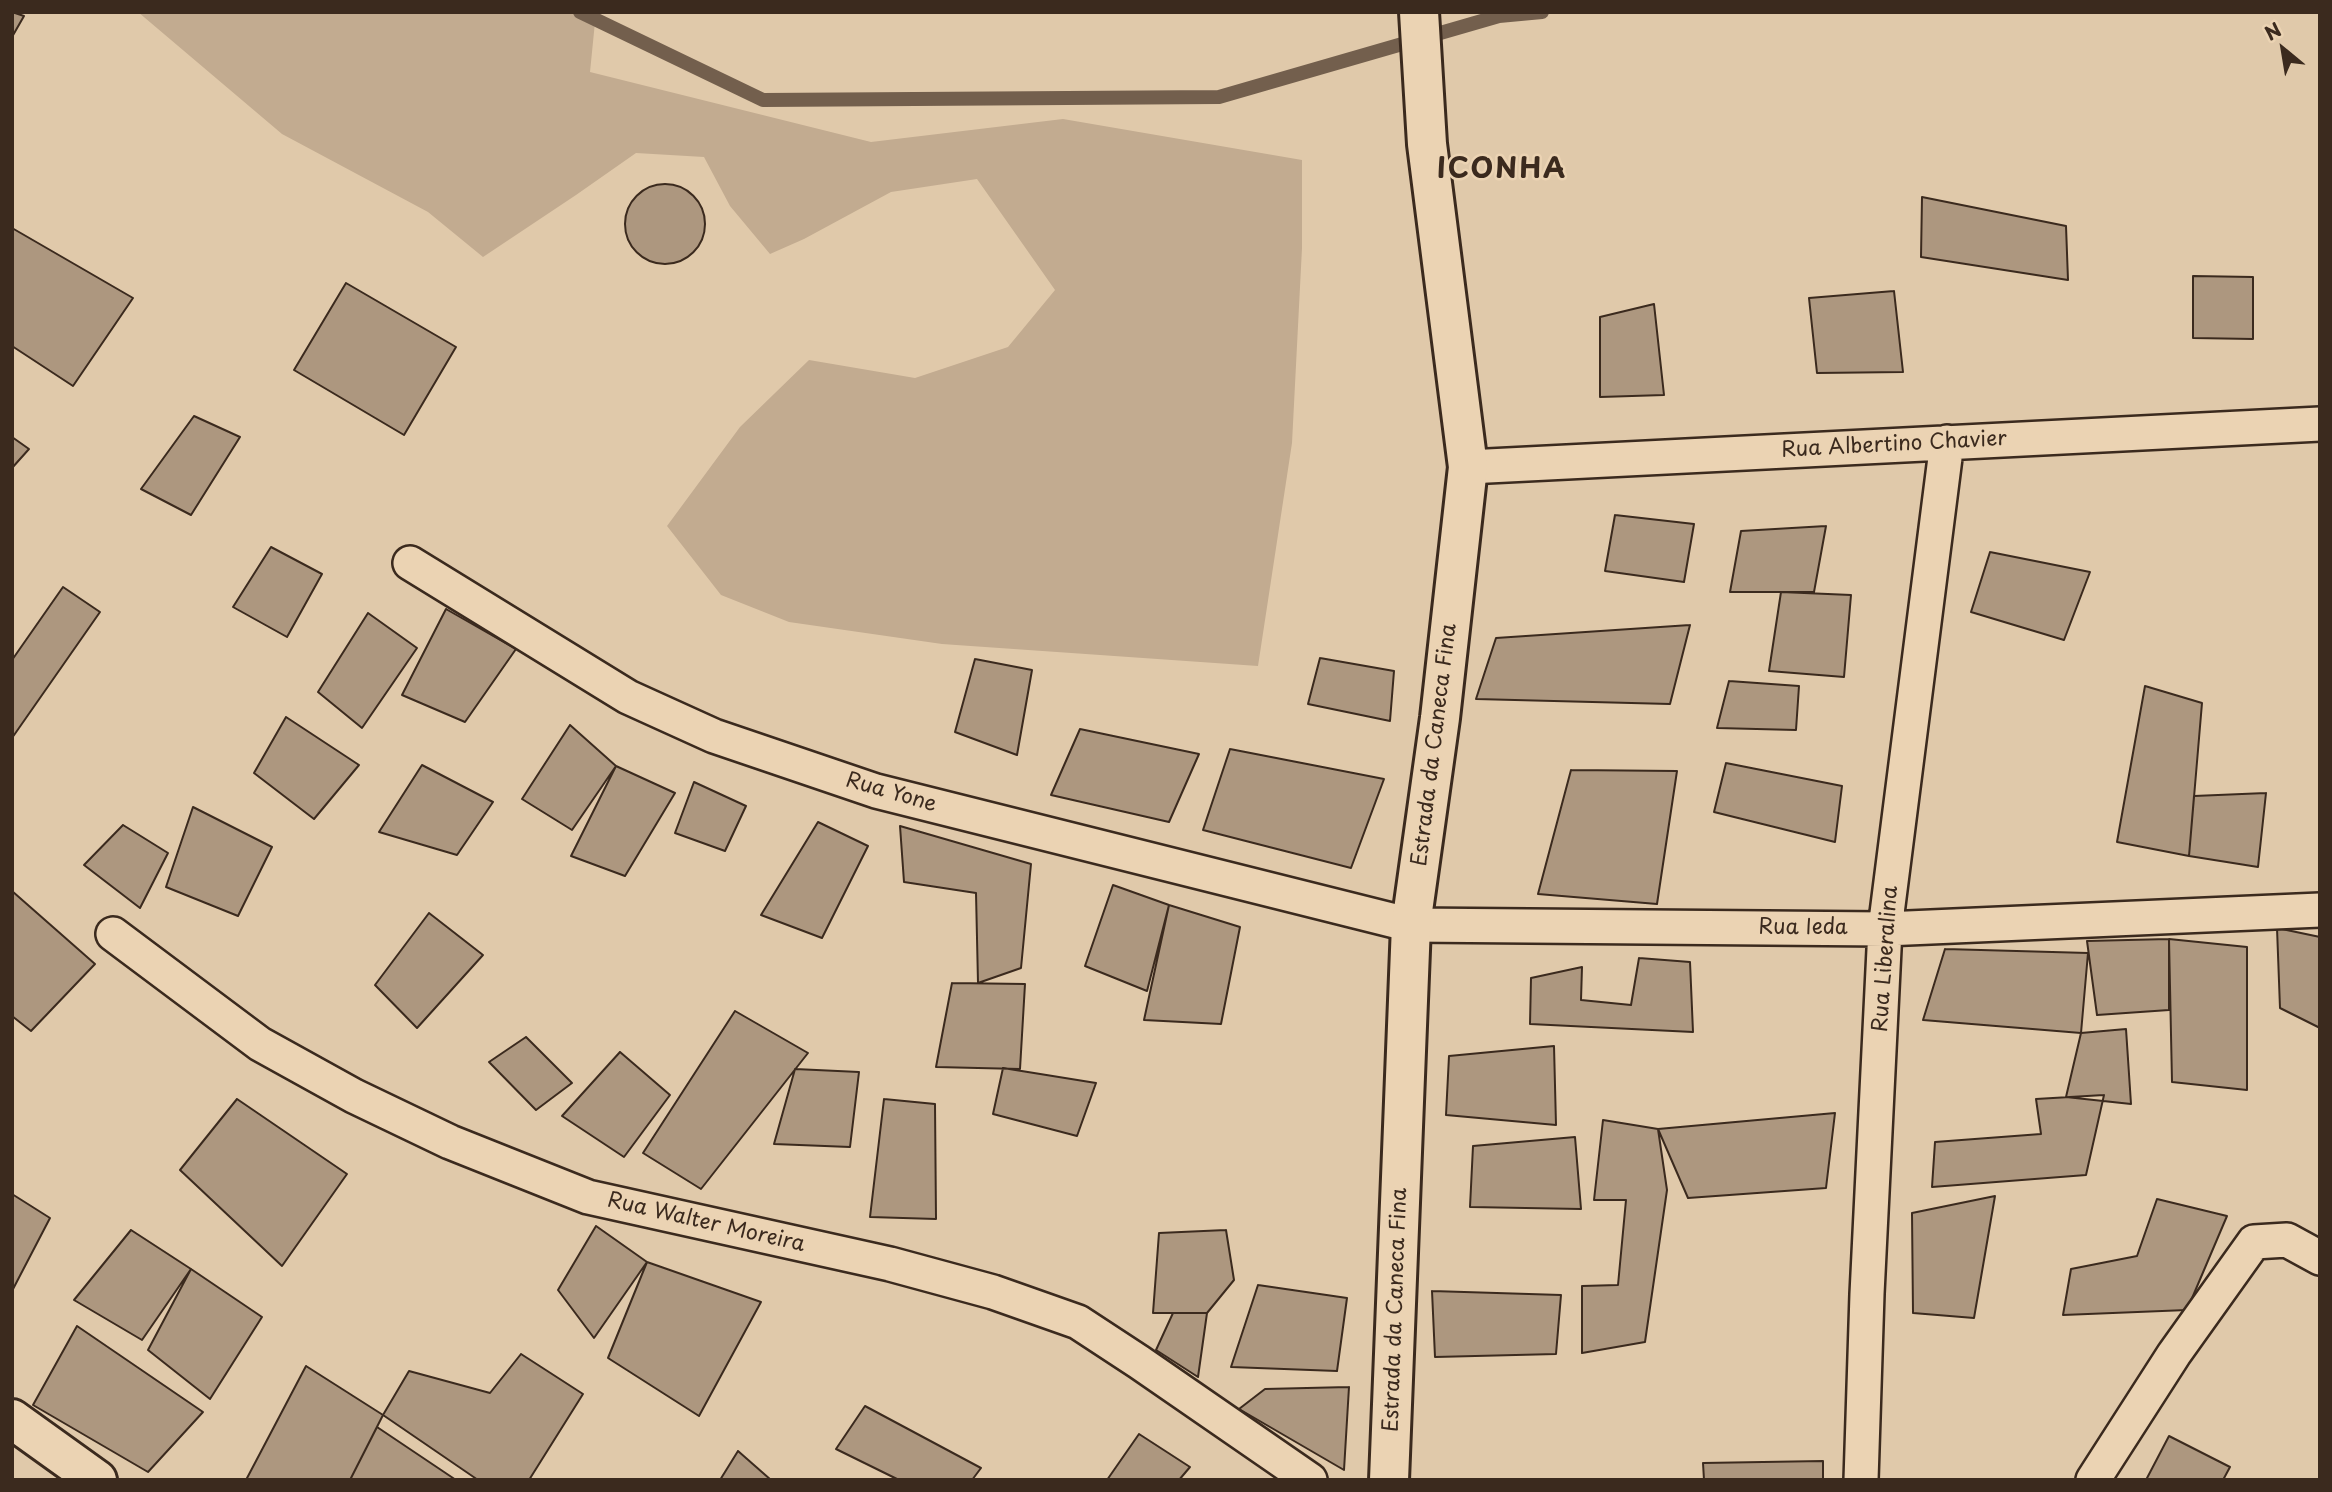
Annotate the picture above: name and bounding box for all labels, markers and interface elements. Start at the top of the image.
north arrow [2248,14,2318,84]
text: N [2259,15,2286,47]
district label: ICONHA [1438,153,1566,187]
street label: Rua Albertino Chavier [1781,427,2007,463]
street label: Estrada da Caneca Fina [1408,622,1462,868]
street label: Rua Yone [843,768,939,818]
street label: Rua Liberalina [1868,885,1904,1033]
street label: Rua Ieda [1758,915,1848,941]
street label: Estrada da Caneca Fina [1379,1187,1413,1433]
street label: Rua Walter Moreira [605,1188,807,1258]

